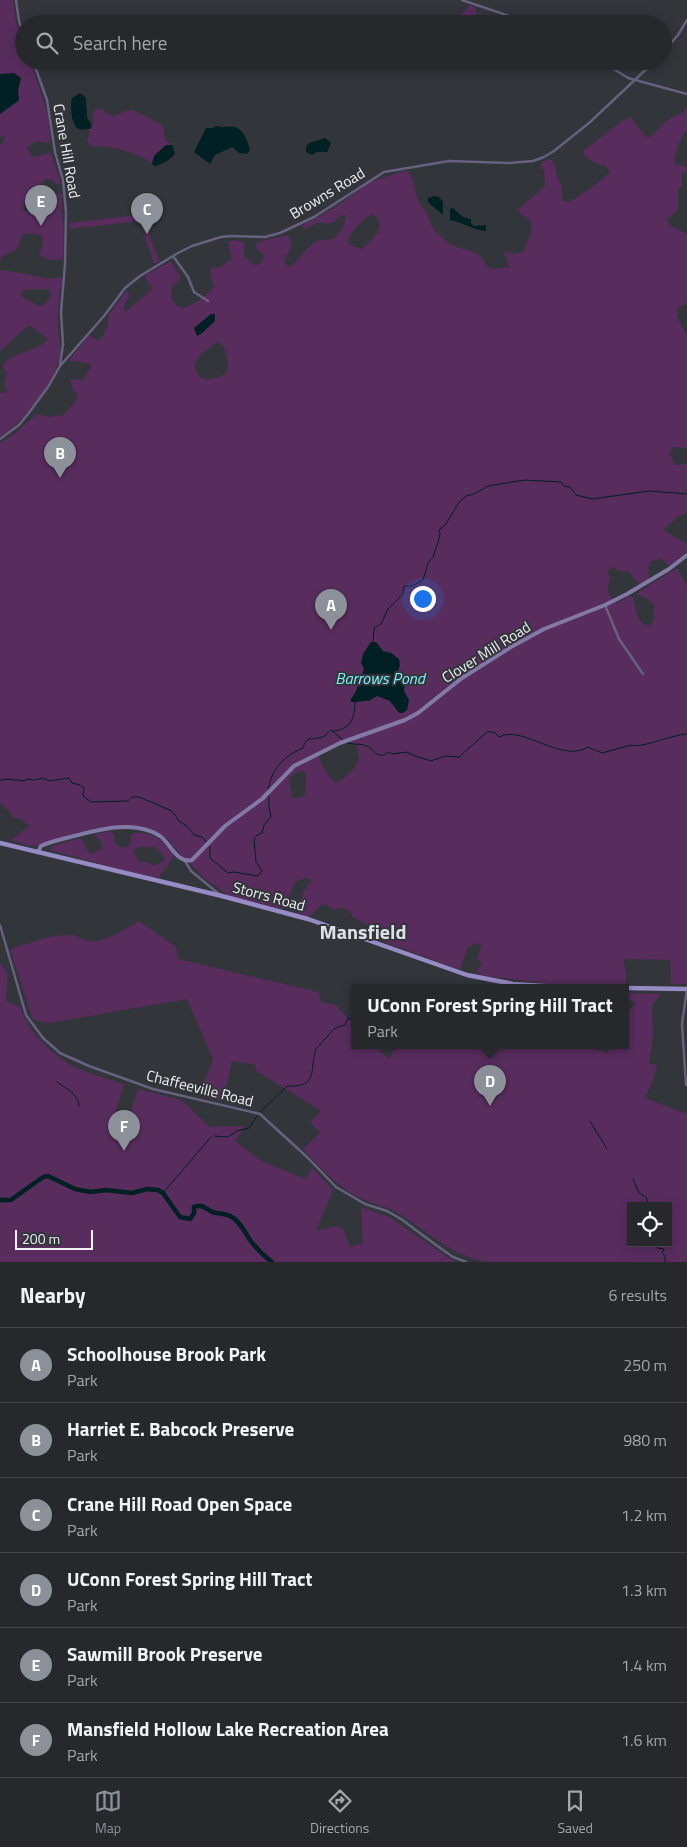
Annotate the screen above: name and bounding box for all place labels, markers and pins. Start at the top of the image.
pin: E [25,185,57,226]
pin: C [131,193,163,234]
pin: B [44,437,76,478]
pin: A [315,589,347,630]
pin: D [474,1065,506,1106]
pin: F [108,1110,140,1151]

